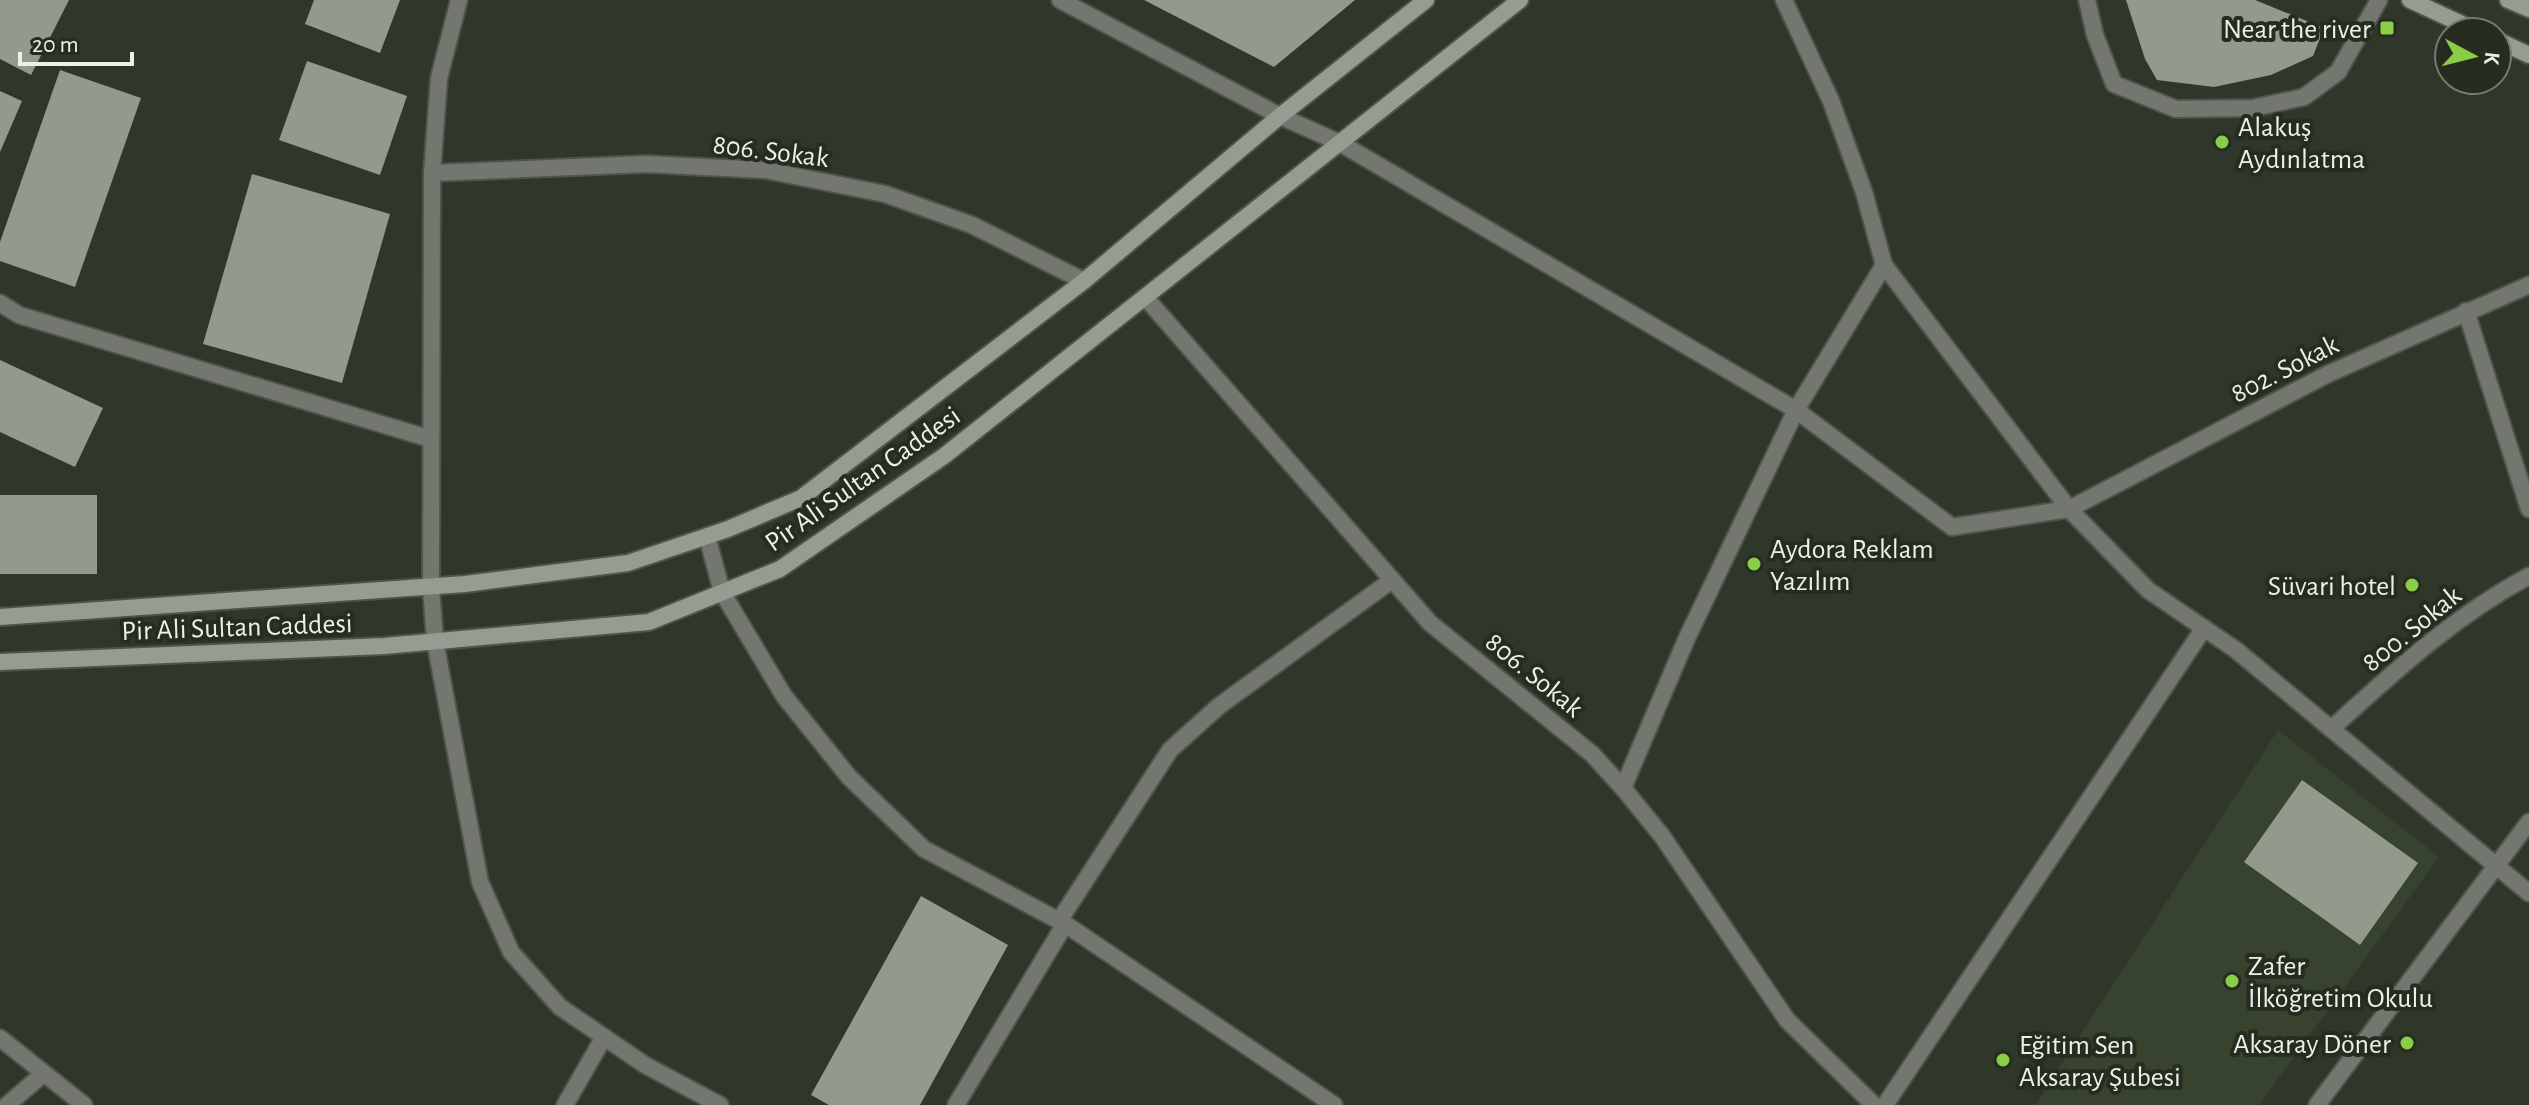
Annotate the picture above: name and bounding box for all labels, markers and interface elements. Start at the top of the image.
scale bar [20,16,132,66]
place label: Near the river [2223,16,2371,44]
north arrow [2433,16,2513,96]
marker: Near the river [2378,19,2396,37]
text: 20 m [32,33,79,57]
text: K [2480,51,2504,67]
place label: Alakuş Aydınlatma [2238,114,2365,174]
street label: 806. Sokak [711,131,831,173]
marker: Alakuş Aydınlatma [2213,133,2231,151]
street label: 802. Sokak [2227,331,2343,409]
street label: Pir Ali Sultan Caddesi [760,402,966,557]
place label: Aydora Reklam Yazılım [1770,536,1934,596]
marker: Aydora Reklam Yazılım [1745,555,1763,573]
place label: Süvari hotel [2268,573,2396,601]
marker: Süvari hotel [2403,576,2421,594]
street label: 800. Sokak [2358,581,2467,678]
street label: Pir Ali Sultan Caddesi [121,610,353,646]
street label: 806. Sokak [1480,628,1588,723]
place label: Zafer İlköğretim Okulu [2248,953,2433,1013]
marker: Zafer İlköğretim Okulu [2223,972,2241,990]
place label: Aksaray Döner [2233,1031,2391,1059]
place label: Eğitim Sen Aksaray Şubesi [2019,1032,2181,1092]
marker: Aksaray Döner [2398,1034,2416,1052]
marker: Eğitim Sen Aksaray Şubesi [1994,1051,2012,1069]

